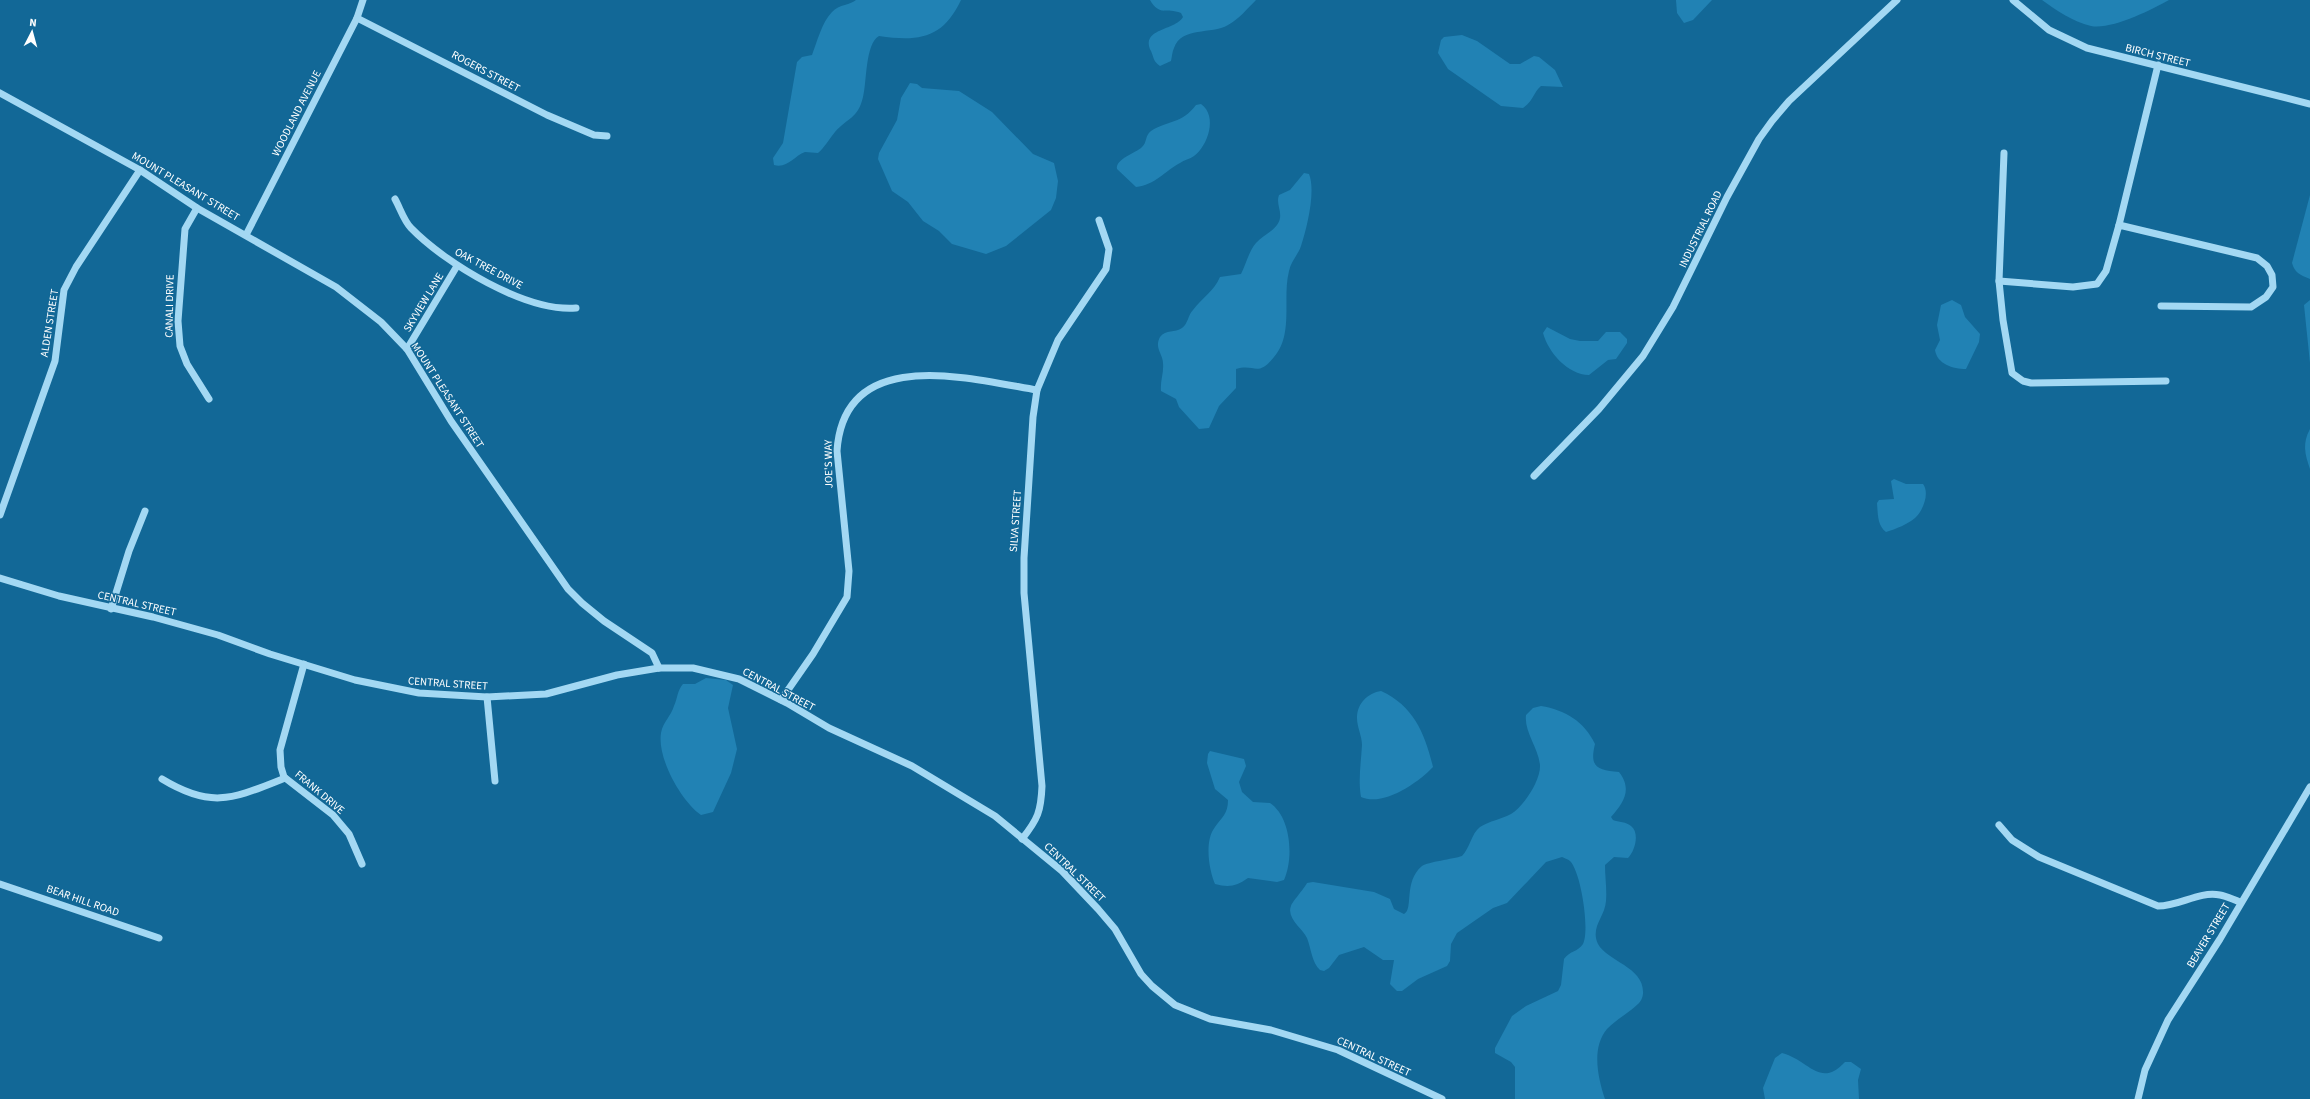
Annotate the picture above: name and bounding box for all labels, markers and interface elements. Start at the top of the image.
north arrow [12,12,52,52]
text: N [29,15,37,30]
street label: BIRCH STREET [2124,40,2192,71]
street label: ROGERS STREET [449,47,523,96]
street label: WOODLAND AVENUE [268,67,325,159]
street label: MOUNT PLEASANT STREET [129,148,243,225]
street label: INDUSTRIAL ROAD [1675,188,1726,270]
street label: OAK TREE DRIVE [452,244,526,293]
street label: SKYVIEW LANE [400,270,447,335]
street label: CANALI DRIVE [161,274,178,338]
street label: ALDEN STREET [37,288,62,358]
street label: MOUNT PLEASANT STREET [408,339,488,451]
street label: JOE'S WAY [821,439,836,489]
street label: SILVA STREET [1006,489,1025,553]
street label: CENTRAL STREET [96,587,178,620]
street label: CENTRAL STREET [740,664,818,715]
street label: CENTRAL STREET [407,673,489,694]
street label: FRANK DRIVE [292,767,348,818]
street label: CENTRAL STREET [1041,839,1109,906]
street label: BEAR HILL ROAD [45,881,121,920]
street label: BEAVER STREET [2183,900,2234,971]
street label: CENTRAL STREET [1334,1033,1413,1080]

